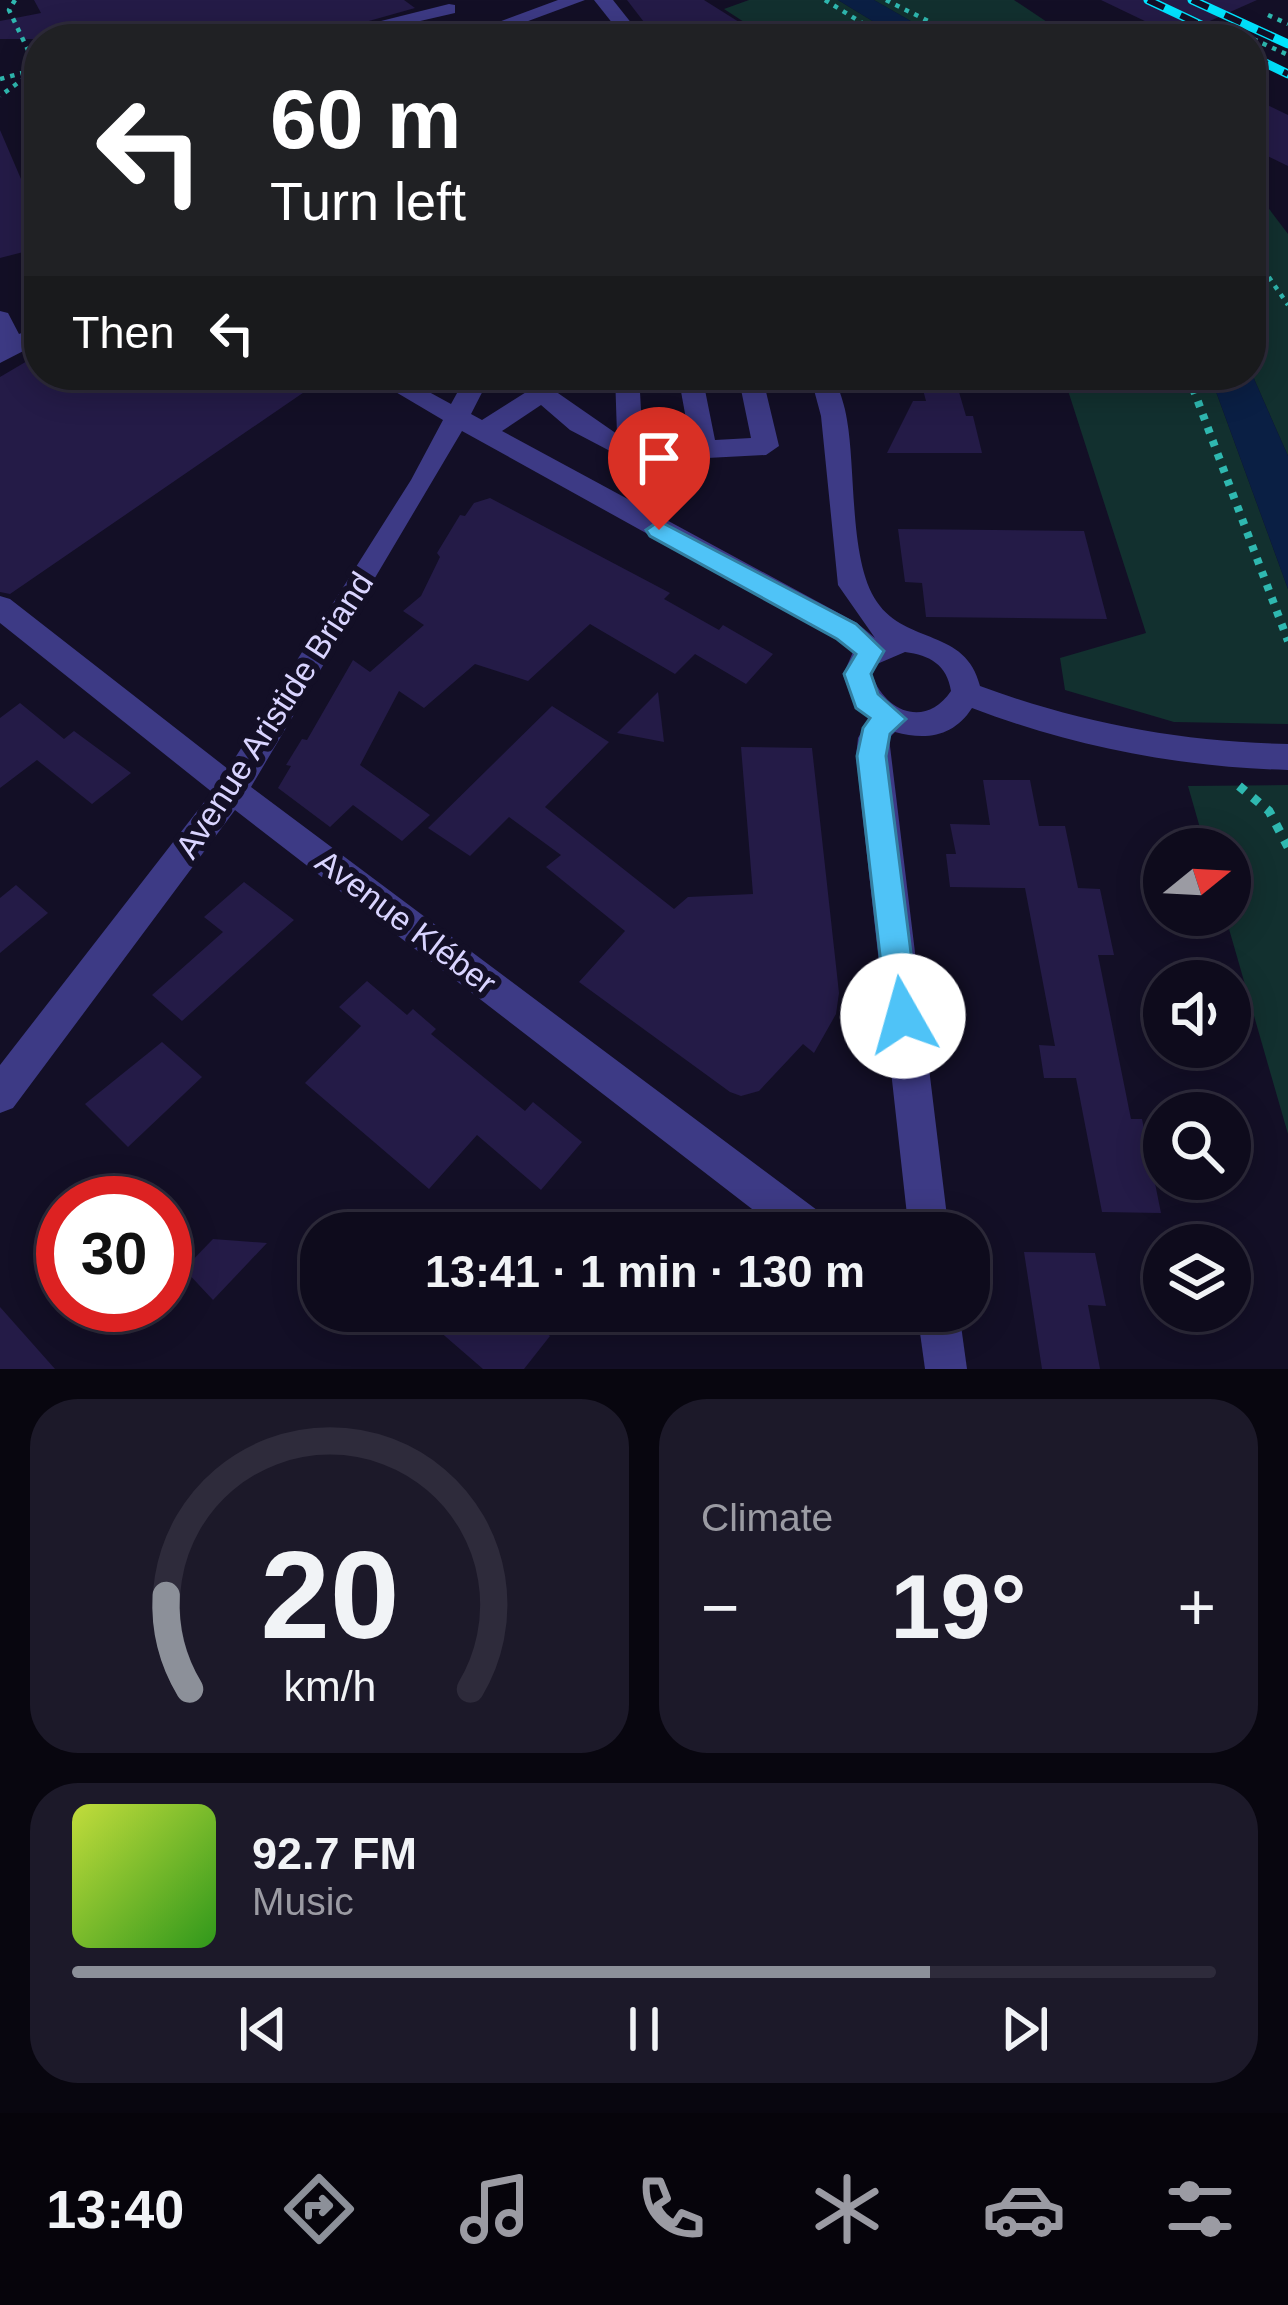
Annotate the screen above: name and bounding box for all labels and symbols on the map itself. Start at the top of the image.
pin [608,407,710,530]
street label: Avenue Aristide Briand [168,565,380,865]
north arrow [1143,828,1251,936]
street label: Avenue Kléber [309,842,503,1002]
position arrow [840,953,966,1079]
speed limit sign: 30 [36,1176,192,1332]

